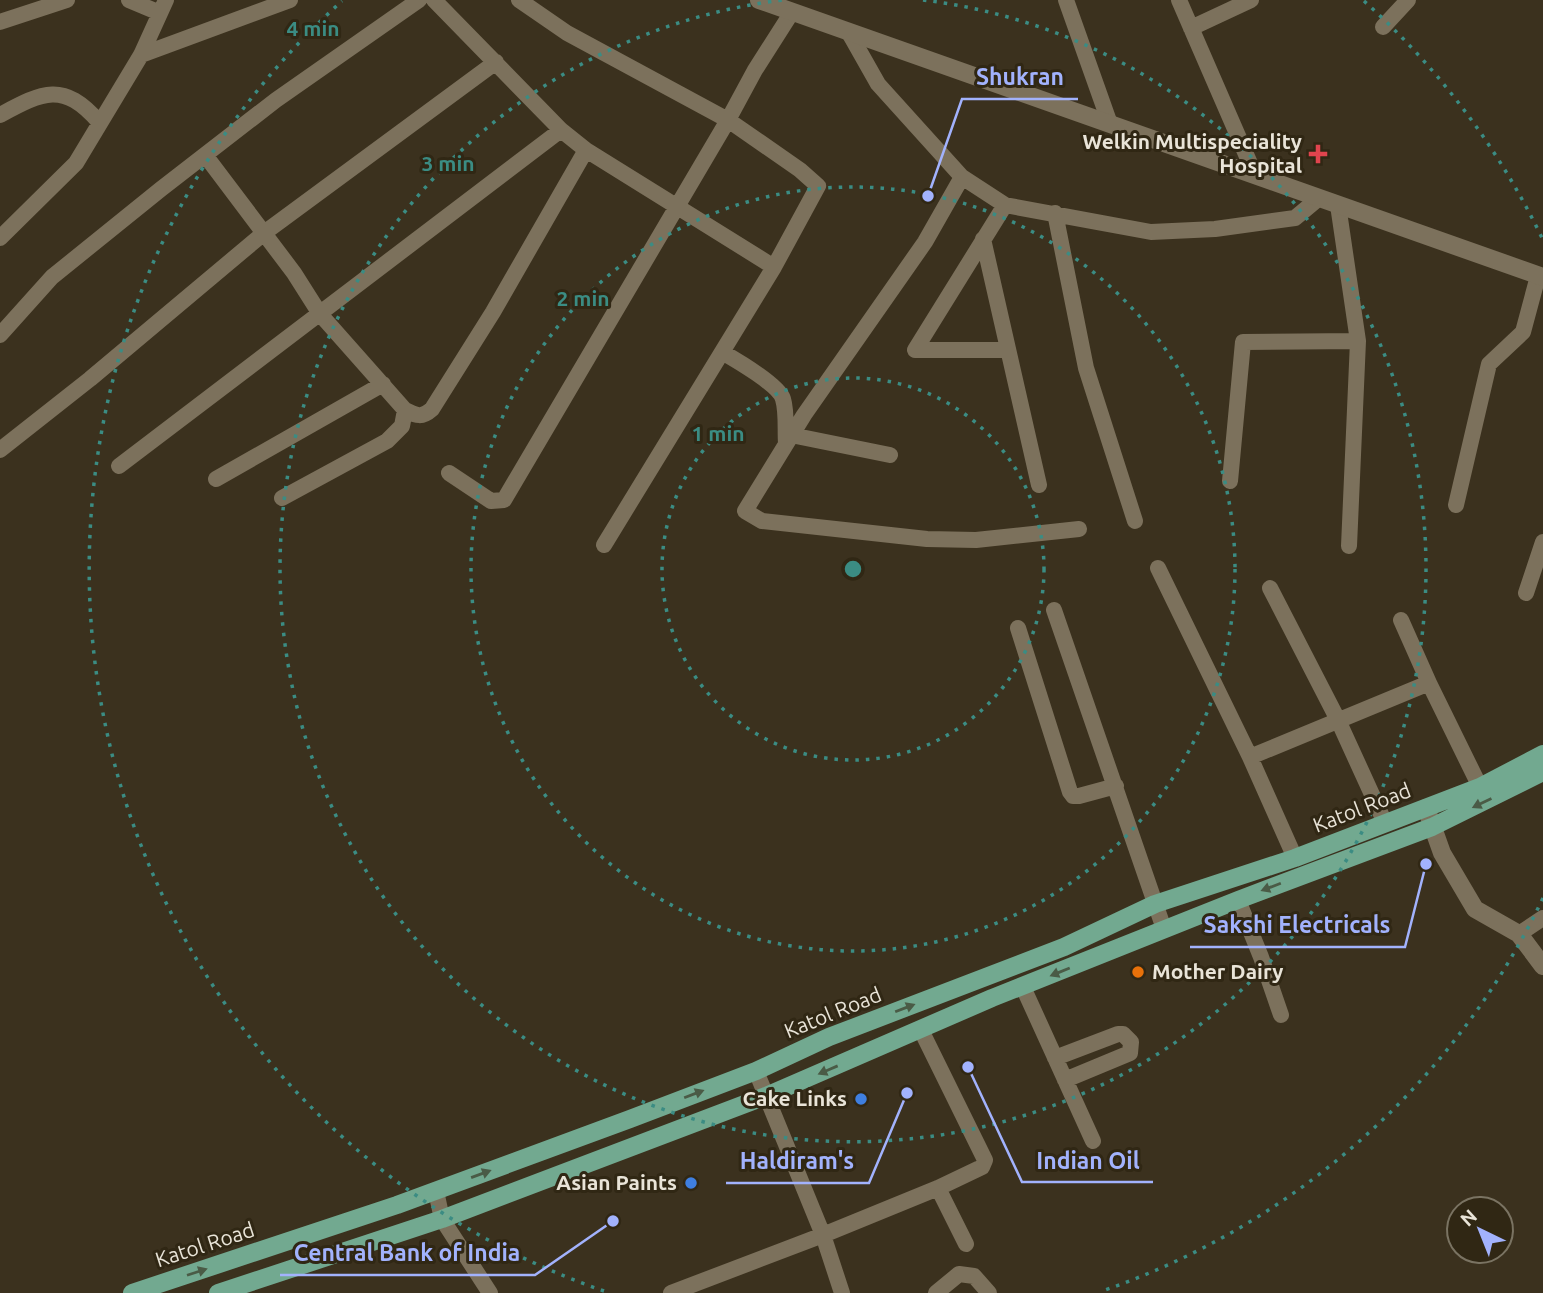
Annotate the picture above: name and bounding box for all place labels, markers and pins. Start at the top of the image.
callout: Shukran [962,55,1078,99]
place label: Welkin Multispeciality Hospital [1083,129,1302,177]
marker: Welkin Multispeciality Hospital [1308,144,1328,164]
centre of rings [841,557,865,581]
callout: Sakshi Electricals [1190,903,1405,947]
place label: Mother Dairy [1152,959,1283,983]
marker: Mother Dairy [1130,964,1146,980]
place label: Cake Links [742,1086,847,1110]
marker: Cake Links [853,1091,869,1107]
callout: Indian Oil [1022,1138,1153,1182]
callout: Haldiram's [726,1139,869,1183]
place label: Asian Paints [556,1170,677,1194]
marker: Asian Paints [683,1175,699,1191]
callout: Central Bank of India [280,1231,535,1275]

